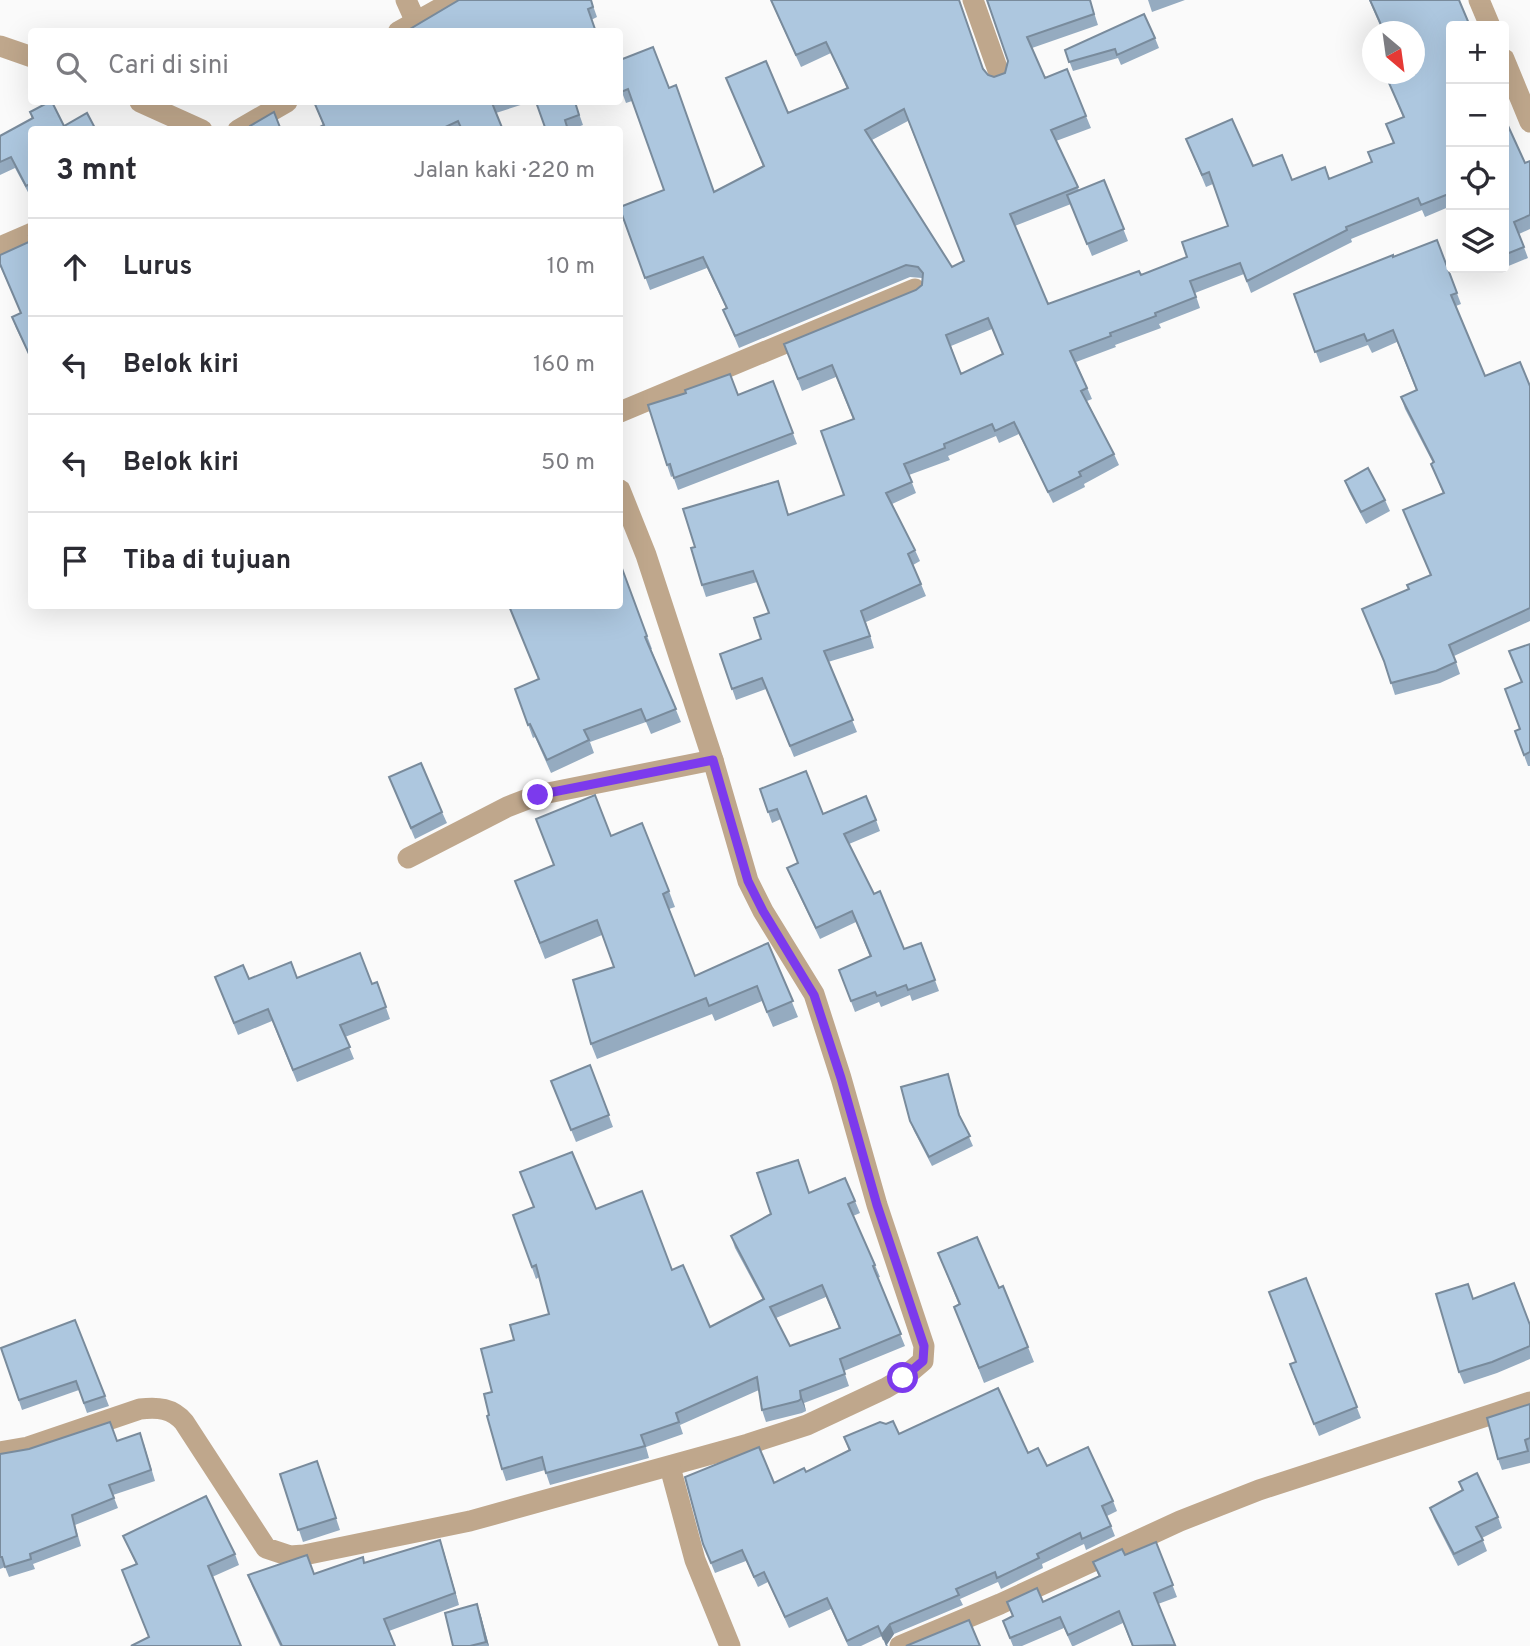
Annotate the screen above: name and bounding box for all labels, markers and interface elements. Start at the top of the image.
north arrow [1362,21,1425,84]
map controls [1446,21,1509,273]
button: + [1446,21,1509,84]
search box [28,28,623,105]
icon: search [52,48,90,86]
text: Cari di sini [108,50,229,83]
button: − [1446,84,1509,147]
button: locate [1446,147,1509,210]
text: 3 mnt [56,153,137,190]
text: Jalan kaki · 220 m [413,157,595,186]
button: layers [1446,210,1509,273]
icon: ahead [56,248,94,286]
text: Lurus [123,251,192,284]
text: 10 m [547,253,595,282]
icon: left [56,346,94,384]
text: Belok kiri [123,349,239,382]
text: 160 m [533,351,595,380]
icon: left [56,444,94,482]
text: Belok kiri [123,447,239,480]
text: 50 m [541,449,595,478]
icon: arrive [56,542,94,580]
text: Tiba di tujuan [123,545,291,578]
route end [522,779,553,810]
route start [887,1362,918,1393]

